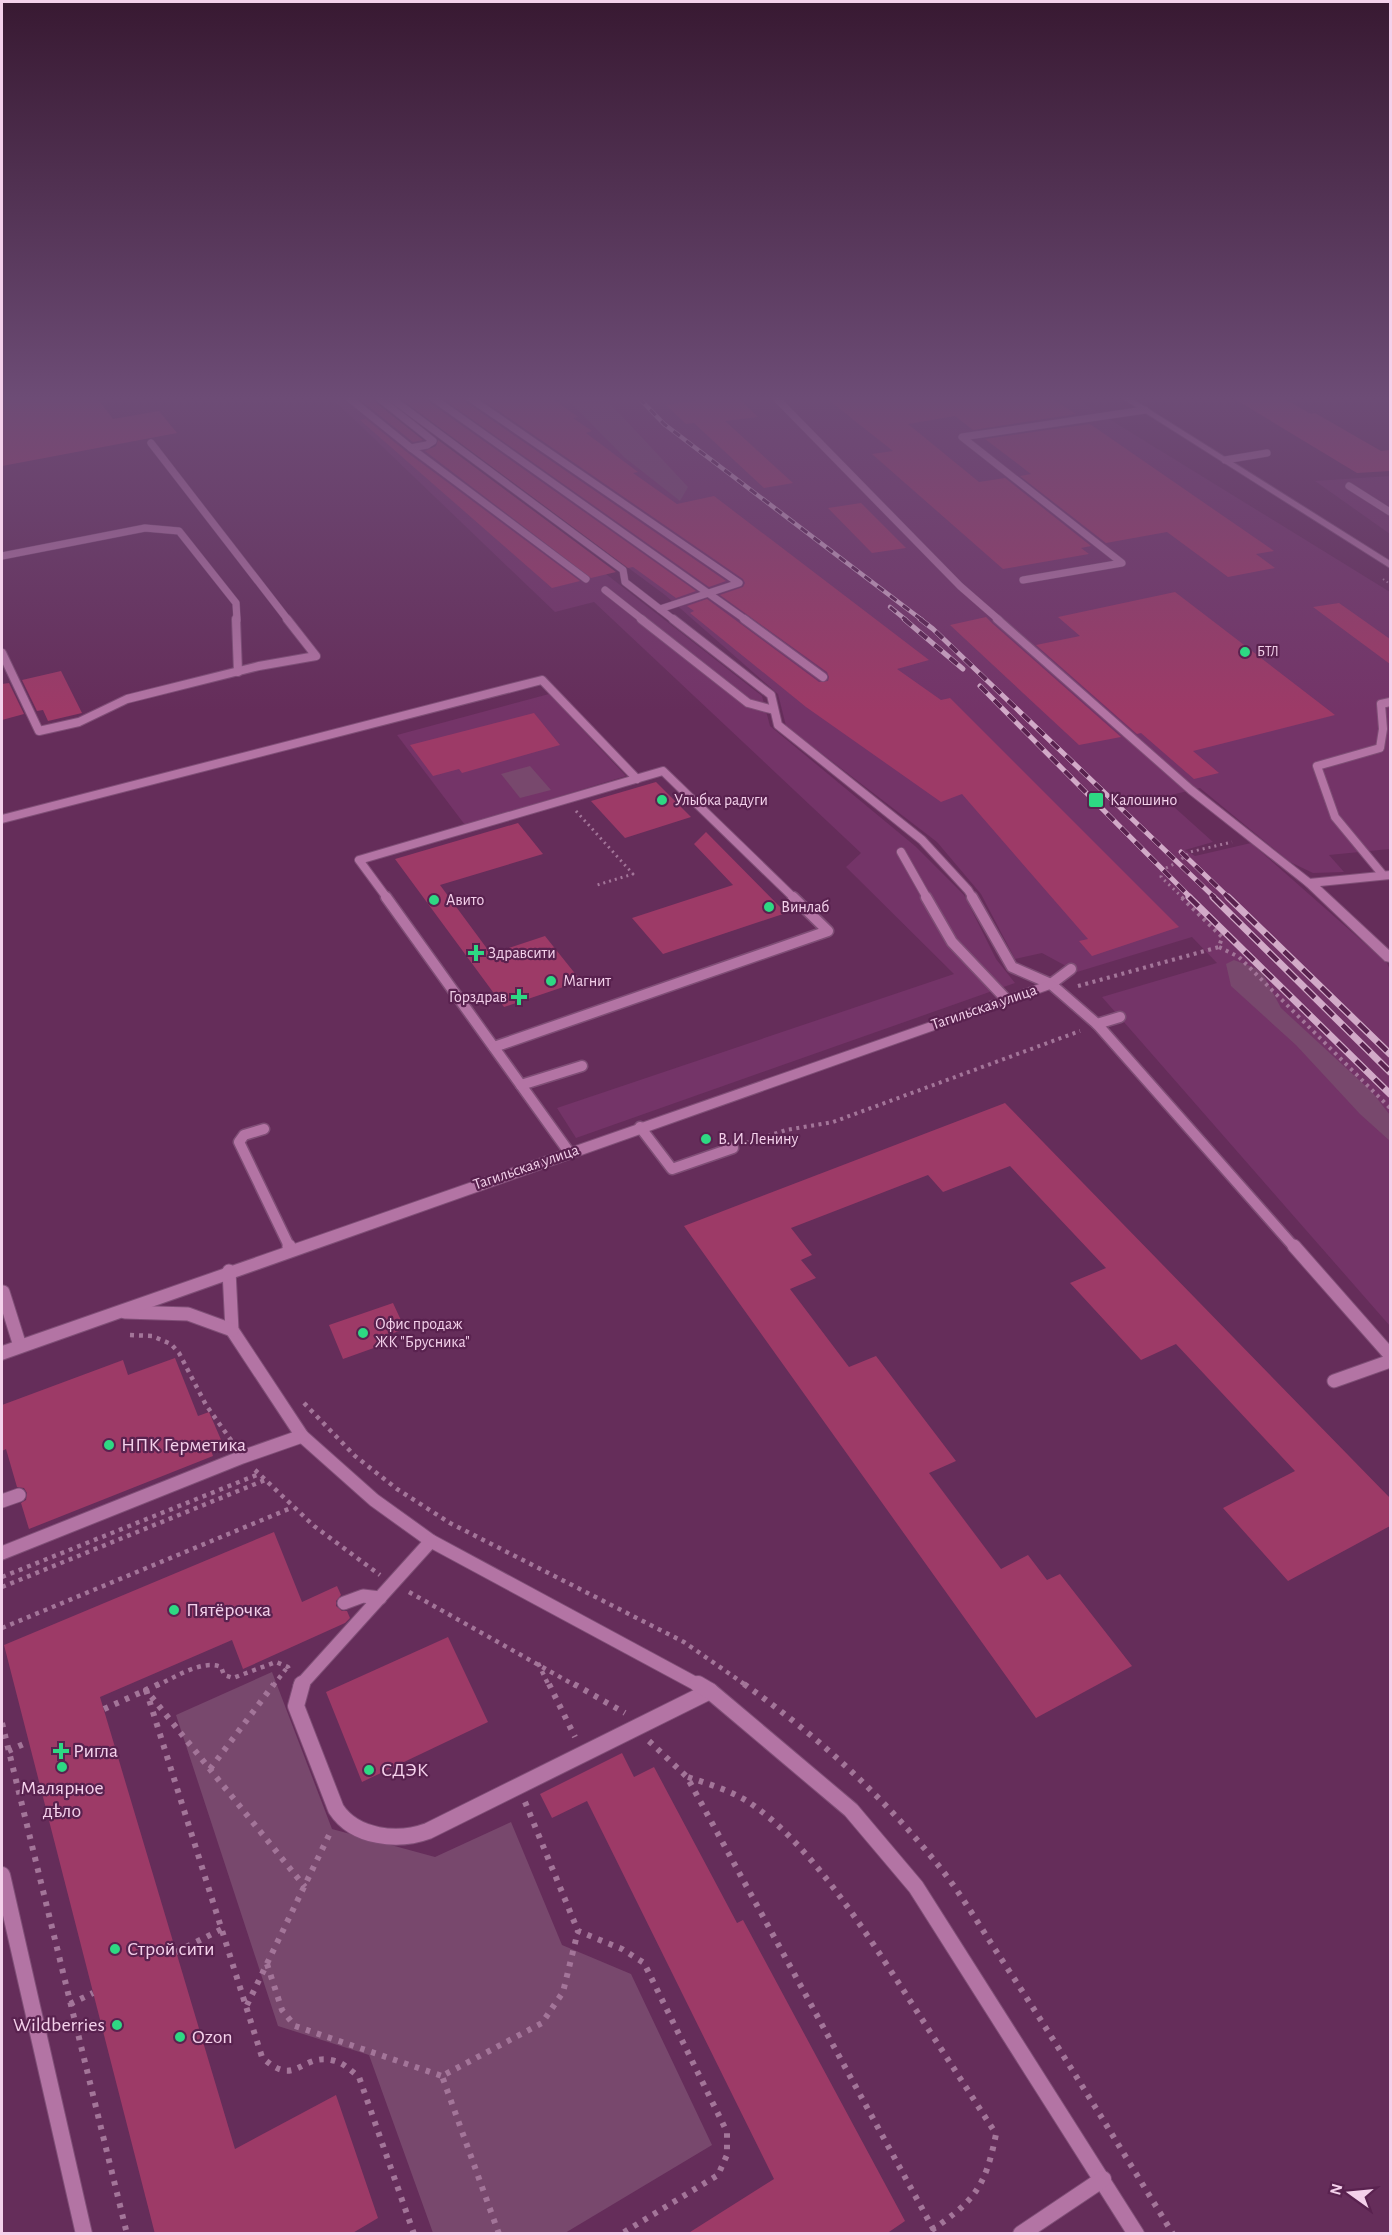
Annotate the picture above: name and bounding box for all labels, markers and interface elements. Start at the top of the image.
marker: БТЛ [1238,645,1252,659]
place label: БТЛ [1257,645,1279,659]
marker: Калошино [1087,791,1105,809]
place label: Улыбка радуги [674,792,768,809]
place label: Калошино [1110,792,1178,808]
marker: Улыбка радуги [655,793,669,807]
place label: Авито [446,892,484,908]
marker: Авито [427,893,441,907]
place label: Винлаб [781,899,829,915]
marker: Винлаб [762,900,776,914]
place label: Здравсити [488,945,556,961]
marker: Здравсити [469,946,483,960]
place label: Магнит [563,973,611,989]
marker: Магнит [544,974,558,988]
street label: Тагильская улица [929,981,1039,1033]
place label: Горздрав [449,989,507,1005]
marker: Горздрав [512,990,526,1004]
place label: В. И. Ленину [718,1131,798,1148]
marker: В. И. Ленину [699,1132,713,1146]
street label: Тагильская улица [471,1141,581,1193]
place label: Офис продаж ЖК "Брусника" [375,1316,470,1351]
marker: Офис продаж ЖК "Брусника" [356,1326,370,1340]
place label: НПК Герметика [121,1435,246,1455]
marker: НПК Герметика [102,1438,116,1452]
place label: Пятёрочка [186,1600,271,1620]
marker: Пятёрочка [167,1603,181,1617]
place label: Ригла [73,1741,118,1761]
marker: Ригла [54,1744,68,1758]
marker: Малярное дѣло [55,1760,69,1774]
place label: СДЭК [381,1760,429,1780]
marker: СДЭК [362,1763,376,1777]
place label: Малярное дѣло [20,1778,104,1821]
place label: Строй сити [127,1939,215,1959]
marker: Строй сити [108,1942,122,1956]
place label: Wildberries [13,2015,105,2035]
marker: Wildberries [110,2018,124,2032]
place label: Ozon [192,2027,233,2047]
marker: Ozon [173,2030,187,2044]
north arrow [1320,2163,1380,2223]
text: N [1327,2182,1346,2197]

